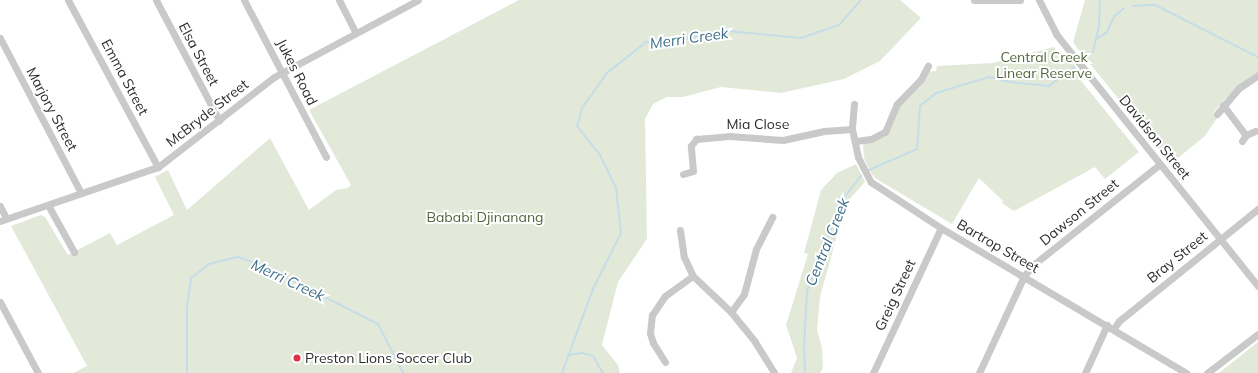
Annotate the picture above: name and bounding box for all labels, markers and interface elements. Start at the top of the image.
street label: Elsa Street [175,19,223,89]
water label: Merri Creek [649,24,729,52]
street label: Emma Street [98,36,152,118]
street label: Jukes Road [273,36,321,108]
park label: Central Creek Linear Reserve [996,49,1092,82]
street label: Marjory Street [23,64,81,154]
street label: McBryde Street [163,76,251,150]
street label: Davidson Street [1116,92,1194,182]
street label: Mia Close [727,116,789,132]
street label: Dawson Street [1036,175,1122,249]
water label: Central Creek [801,195,853,289]
park label: Bababi Djinanang [426,209,544,225]
street label: Bartrop Street [954,216,1042,276]
street label: Bray Street [1143,228,1211,286]
water label: Merri Creek [248,255,328,305]
street label: Greig Street [871,257,919,333]
place label: Preston Lions Soccer Club [305,350,472,366]
marker: Preston Lions Soccer Club [292,353,302,363]

